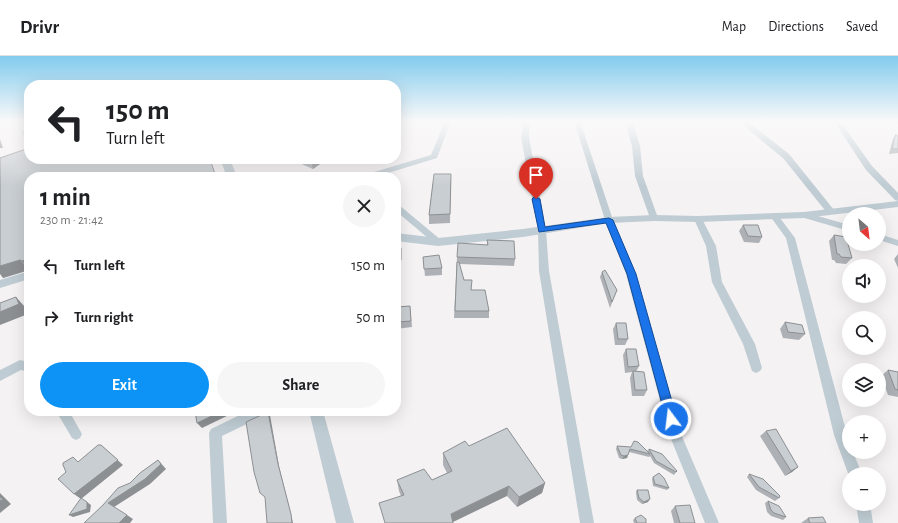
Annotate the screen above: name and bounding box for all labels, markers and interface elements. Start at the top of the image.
text: Drivr [20,18,59,37]
text: Map [722,20,746,34]
text: Directions [768,20,824,34]
text: Saved [846,20,878,34]
icon: left [40,96,92,148]
text: 150 m [106,97,170,125]
text: Turn left [106,130,165,148]
pin [519,158,553,199]
icon: arrive [525,164,547,186]
button: close [343,185,385,227]
text: 1 min [40,186,91,210]
north arrow [842,207,886,251]
map controls [842,207,886,511]
text: 230 m · 21:42 [40,214,103,227]
icon: left [40,255,62,277]
text: Turn left [74,258,125,273]
text: 150 m [351,258,385,273]
button: sound [842,259,886,303]
icon: right [40,307,62,329]
text: Turn right [74,310,133,325]
text: 50 m [356,310,385,325]
button: search [842,311,886,355]
button: Exit [40,362,209,408]
button: Share [217,362,385,408]
button: layers [842,363,886,407]
position arrow [650,398,692,440]
button: + [842,415,886,459]
button: − [842,467,886,511]

